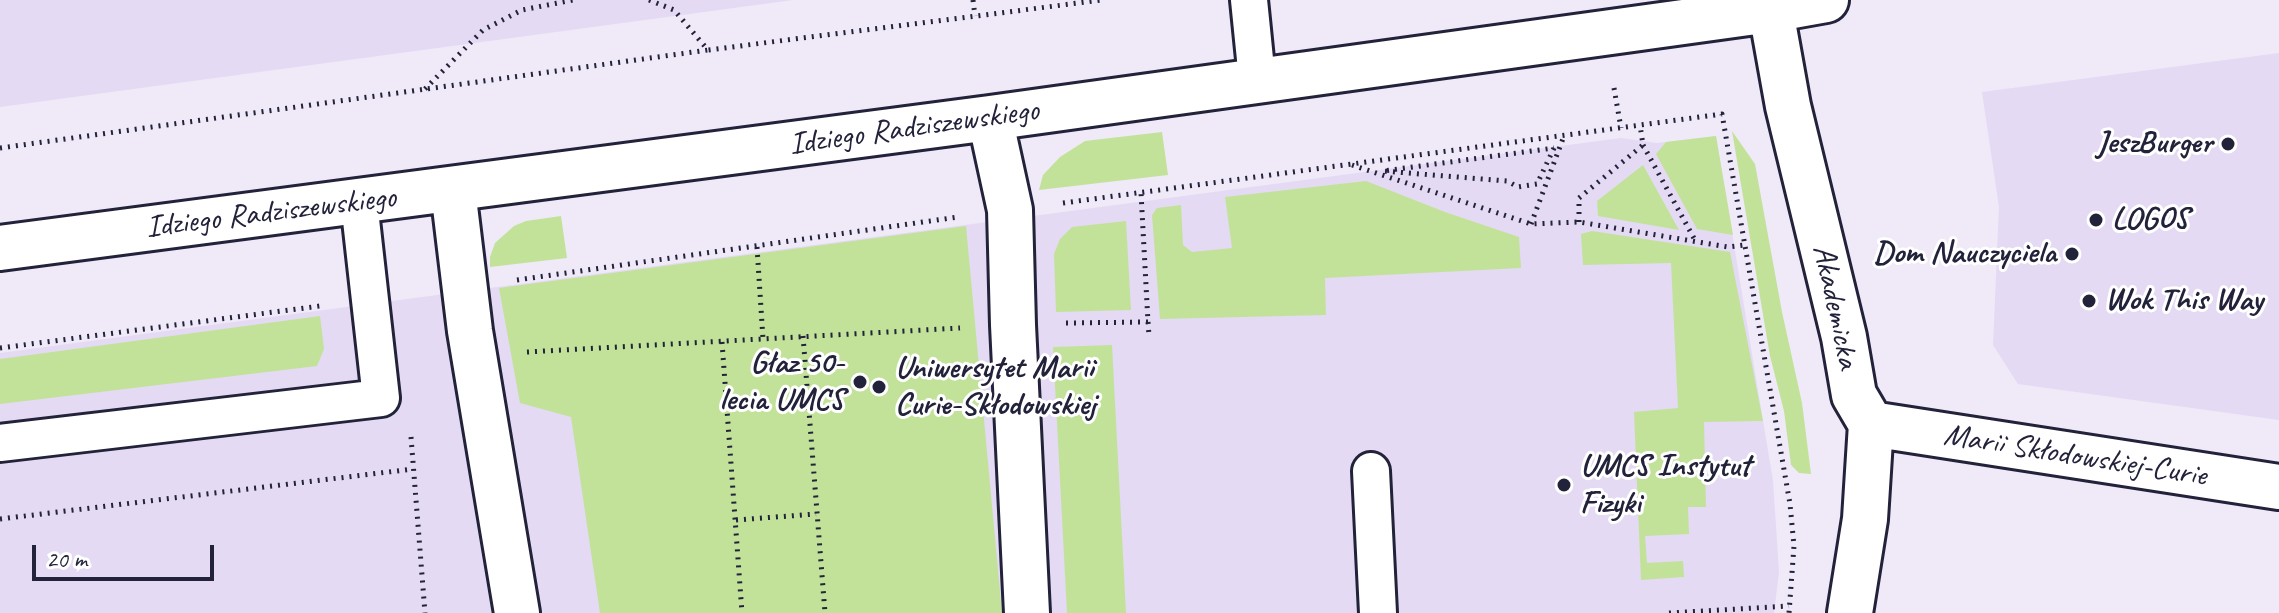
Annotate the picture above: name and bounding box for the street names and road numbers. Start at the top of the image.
street label: Idziego Radziszewskiego [787,92,1041,164]
street label: Idziego Radziszewskiego [144,179,398,247]
street label: Akademicka [1803,242,1867,372]
street label: Marii Skłodowskiej-Curie [1941,416,2209,496]

